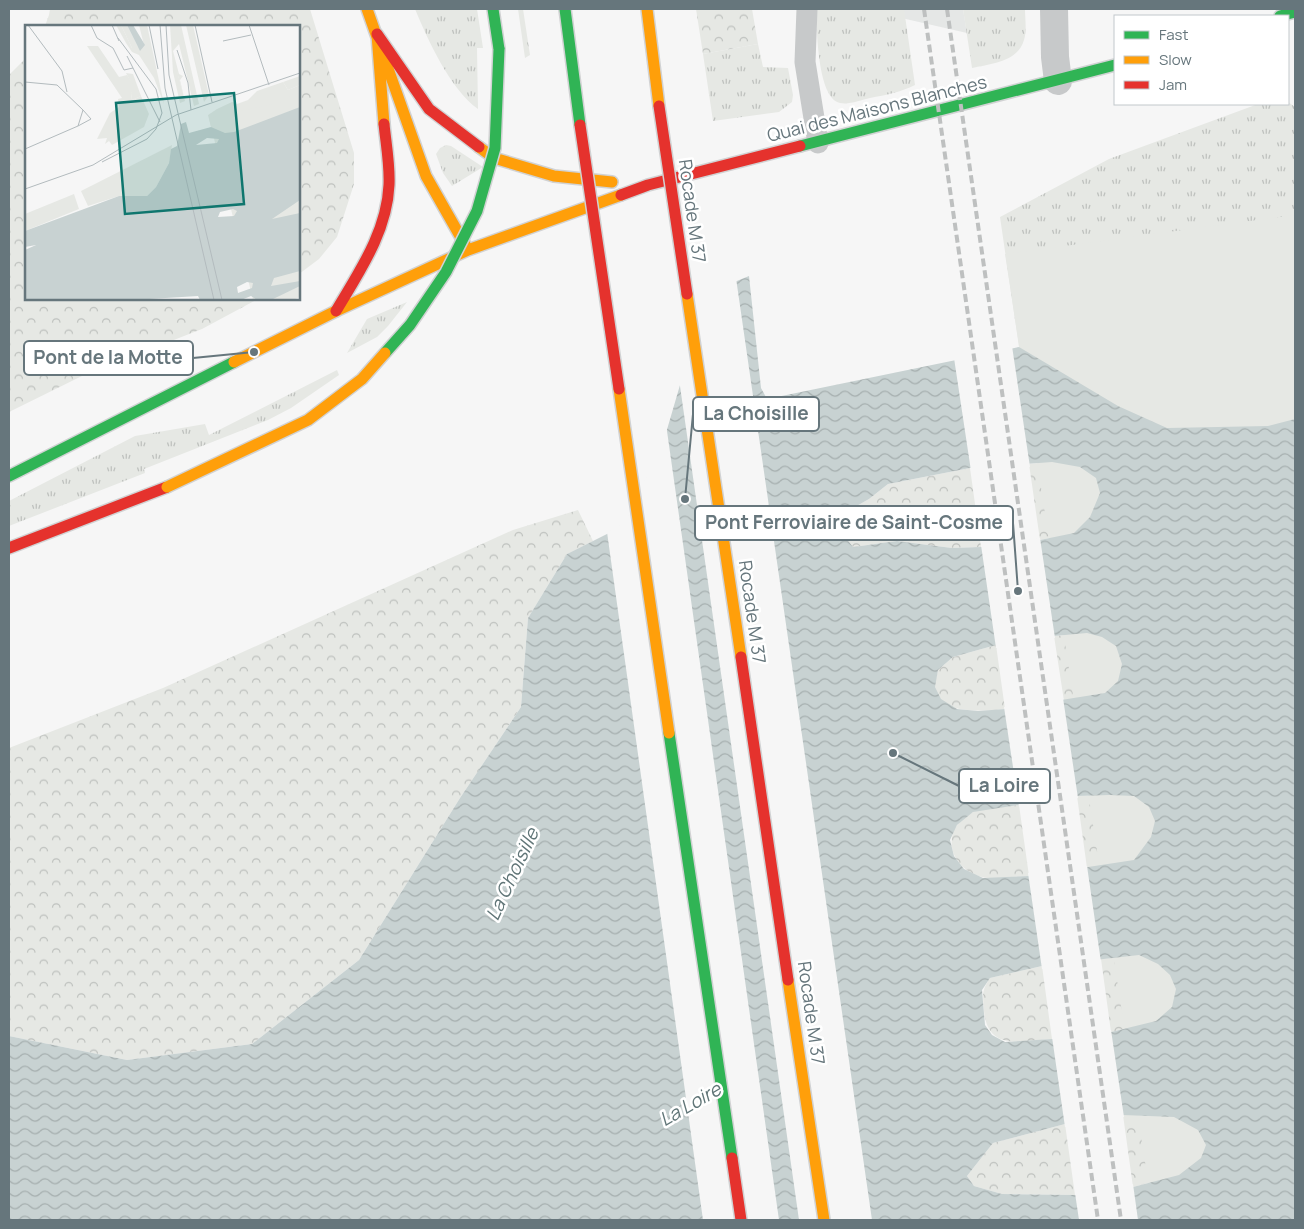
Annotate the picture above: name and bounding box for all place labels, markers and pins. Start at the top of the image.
callout: Pont de la Motte [24,341,193,375]
callout: La Choisille [693,397,819,431]
callout: Pont Ferroviaire de Saint-Cosme [695,506,1013,540]
callout: La Loire [959,769,1050,803]

